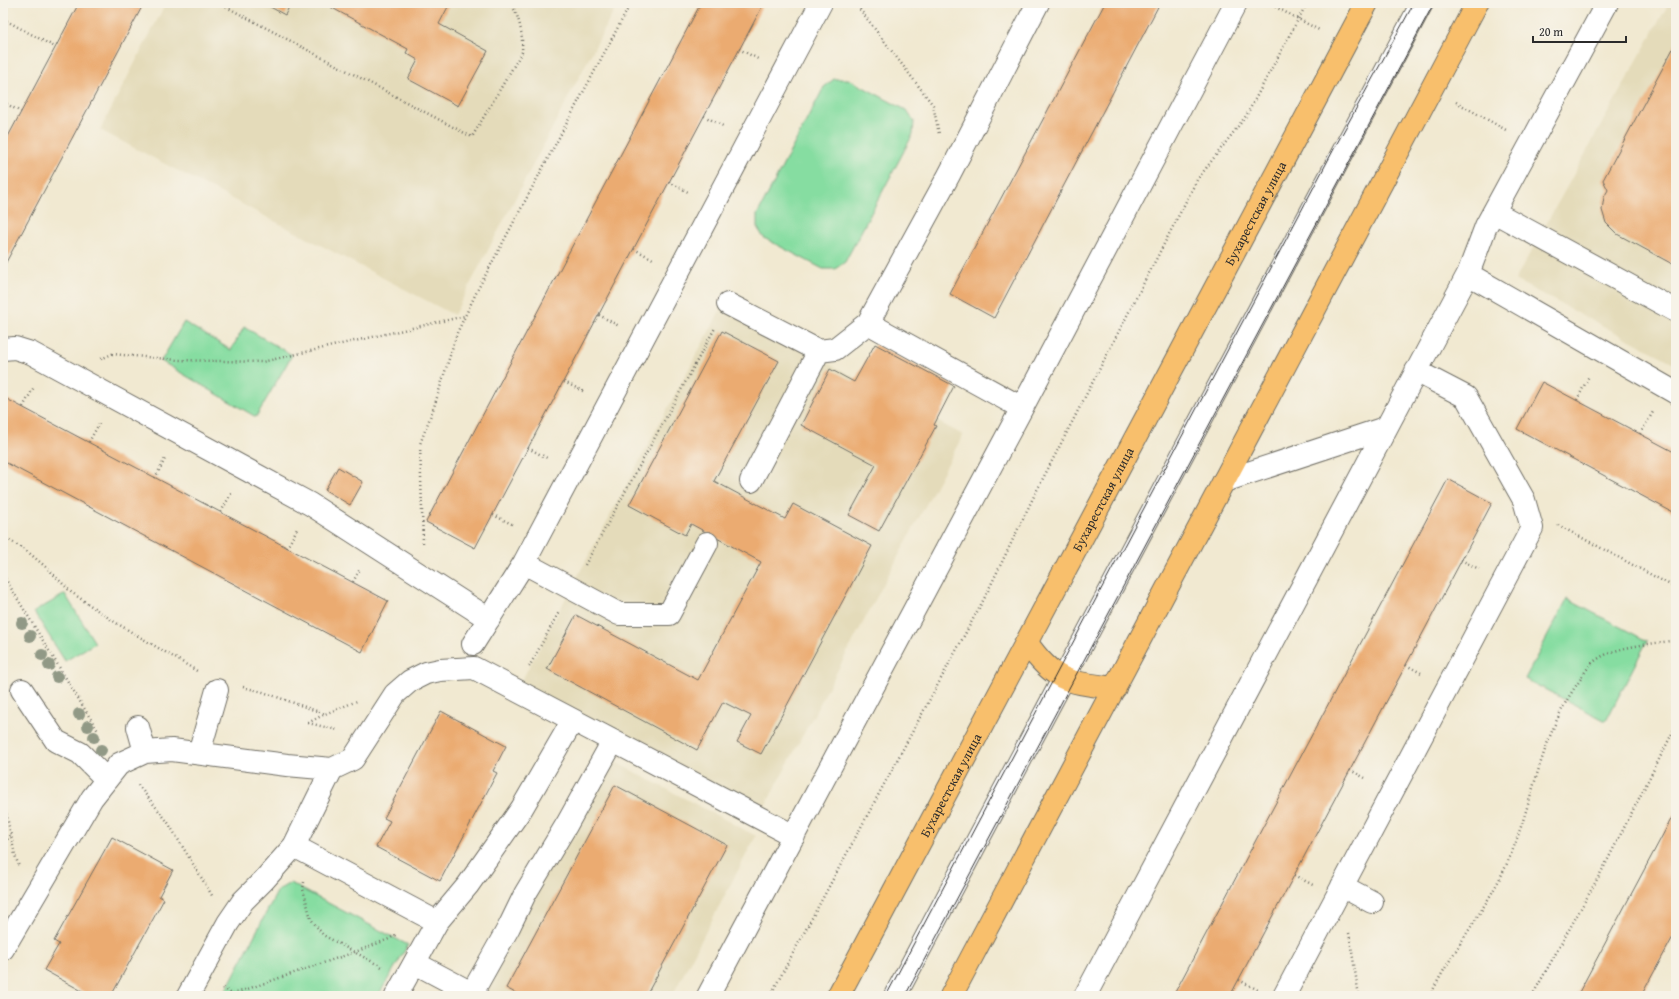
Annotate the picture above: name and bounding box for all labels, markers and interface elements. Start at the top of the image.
scale bar [1533,18,1626,44]
text: 20 m [1539,23,1563,40]
street label: Бухарестская улица [1220,157,1291,269]
street label: Бухарестская улица [1068,443,1139,555]
street label: Бухарестская улица [915,729,987,841]

